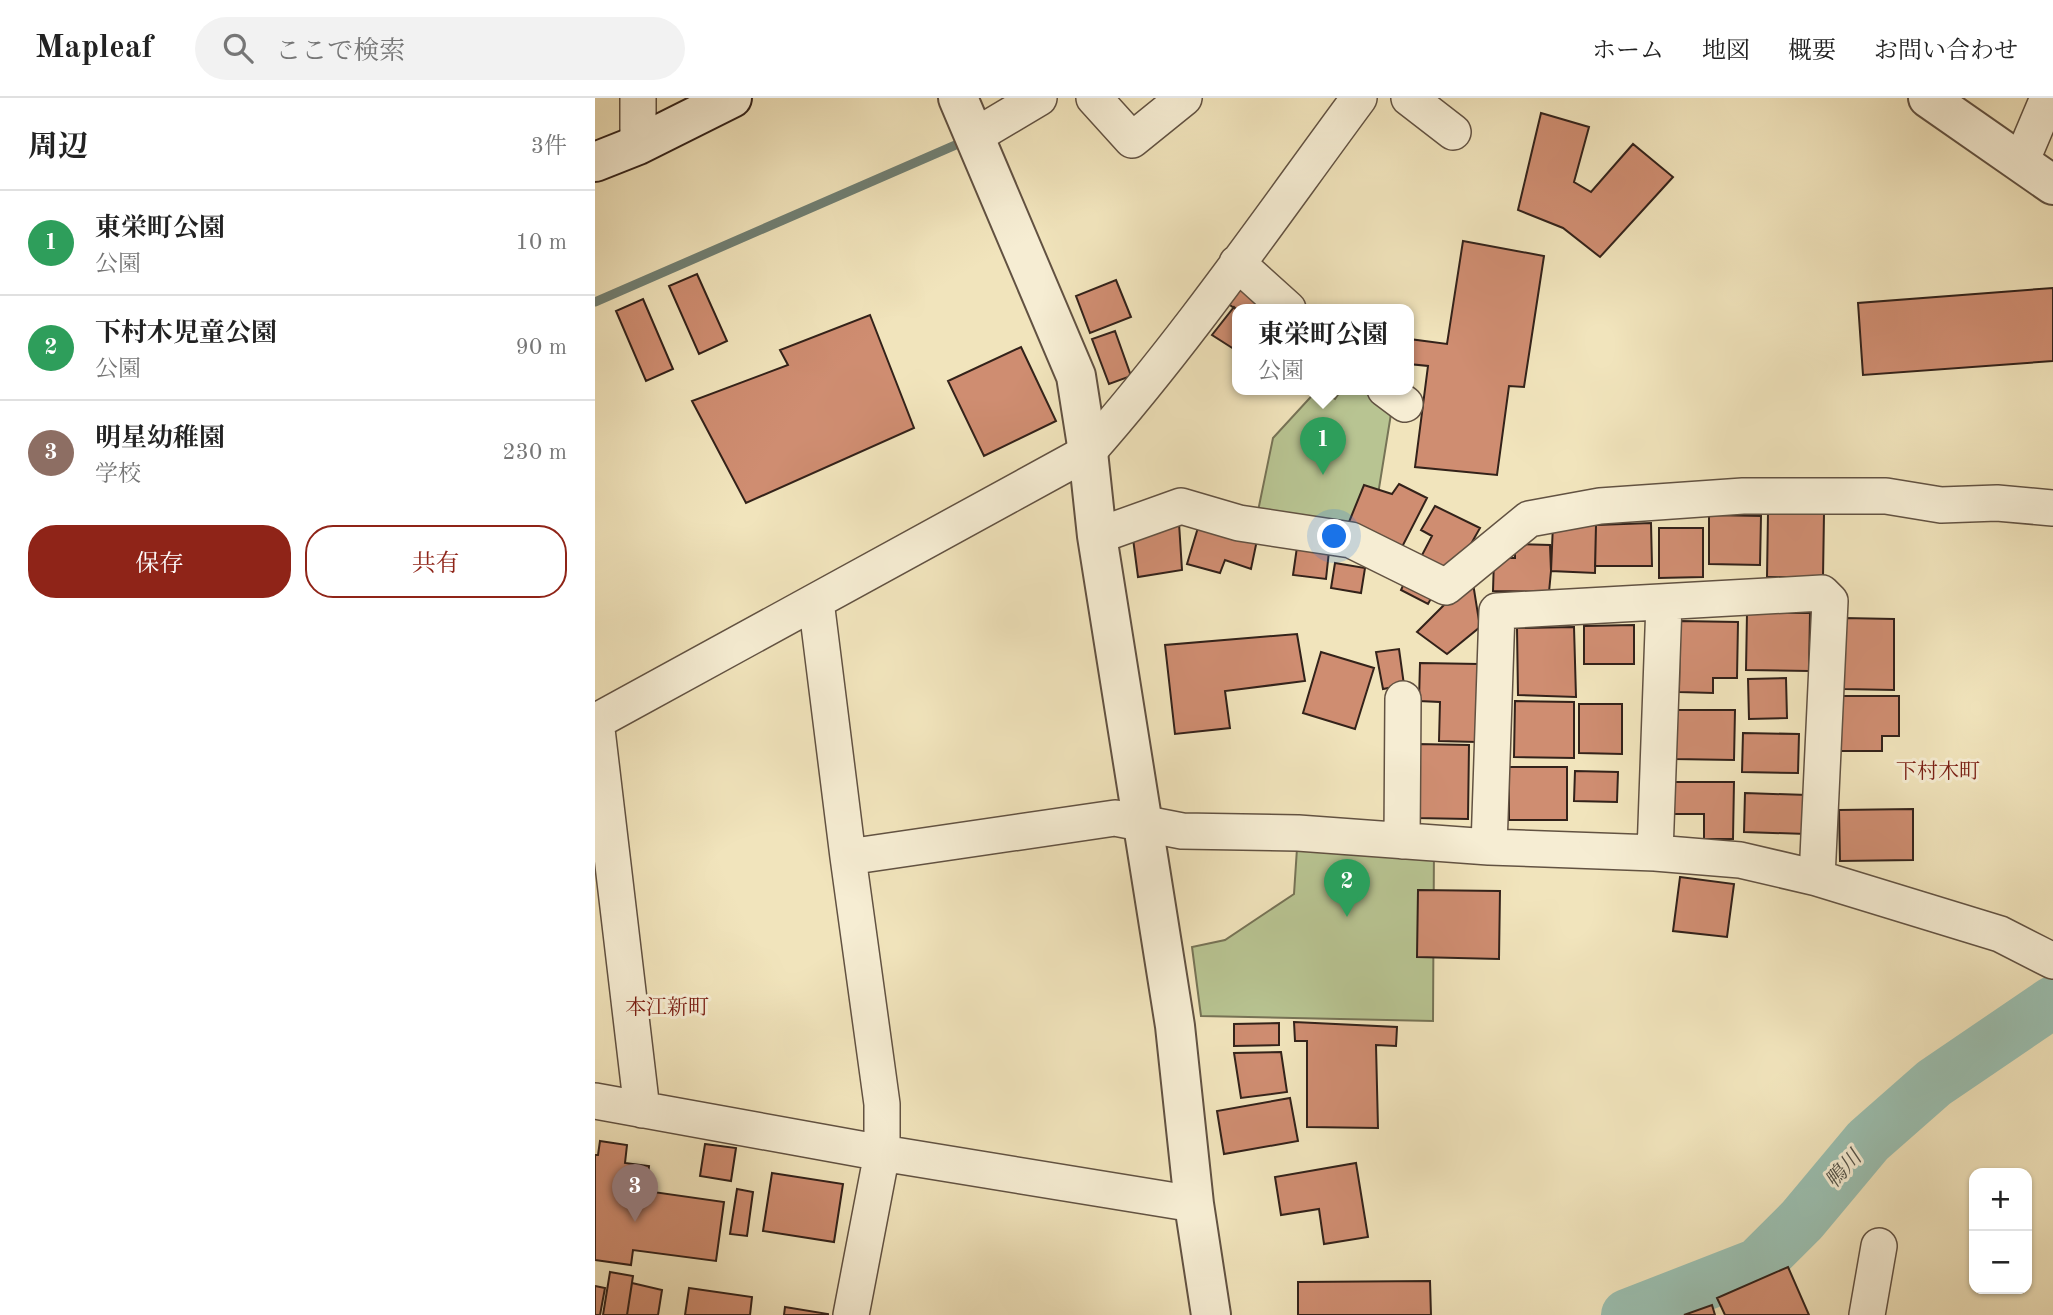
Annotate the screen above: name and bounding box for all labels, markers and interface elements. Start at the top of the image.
search box [195,17,685,80]
icon: search [219,29,257,67]
text: Mapleaf [35,32,153,65]
text: ここで検索 [275,39,405,65]
text: ホーム [1592,40,1664,64]
text: 地図 [1702,40,1750,64]
text: 概要 [1788,40,1836,64]
text: お問い合わせ [1874,40,2018,64]
text: 周辺 [28,133,88,163]
text: 3件 [531,135,567,158]
text: 東栄町公園 [95,216,225,242]
text: 1 [44,231,58,254]
text: 10 m [516,231,567,254]
text: 公園 [95,253,141,276]
popup [1232,304,1414,395]
text: 下村木児童公園 [95,321,277,347]
text: 東栄町公園 [1258,323,1388,349]
text: 2 [44,336,58,359]
text: 90 m [516,336,567,359]
text: 公園 [95,358,141,381]
text: 公園 [1258,360,1304,383]
pin: 1 [1300,417,1346,475]
text: 明星幼稚園 [95,426,225,452]
text: 3 [44,441,58,464]
text: 230 m [502,441,567,464]
text: 学校 [95,463,141,486]
your location [1317,519,1351,553]
button: 保存 [28,525,291,598]
button: 共有 [305,525,567,598]
district label: 下村木町 [1896,760,1980,783]
pin: 2 [1324,859,1370,917]
district label: 本江新町 [625,996,709,1019]
water label: 鴨川 [1821,1145,1867,1193]
pin: 3 [612,1164,658,1222]
map controls [1969,1168,2032,1294]
button: + [1969,1168,2032,1231]
button: − [1969,1231,2032,1294]

